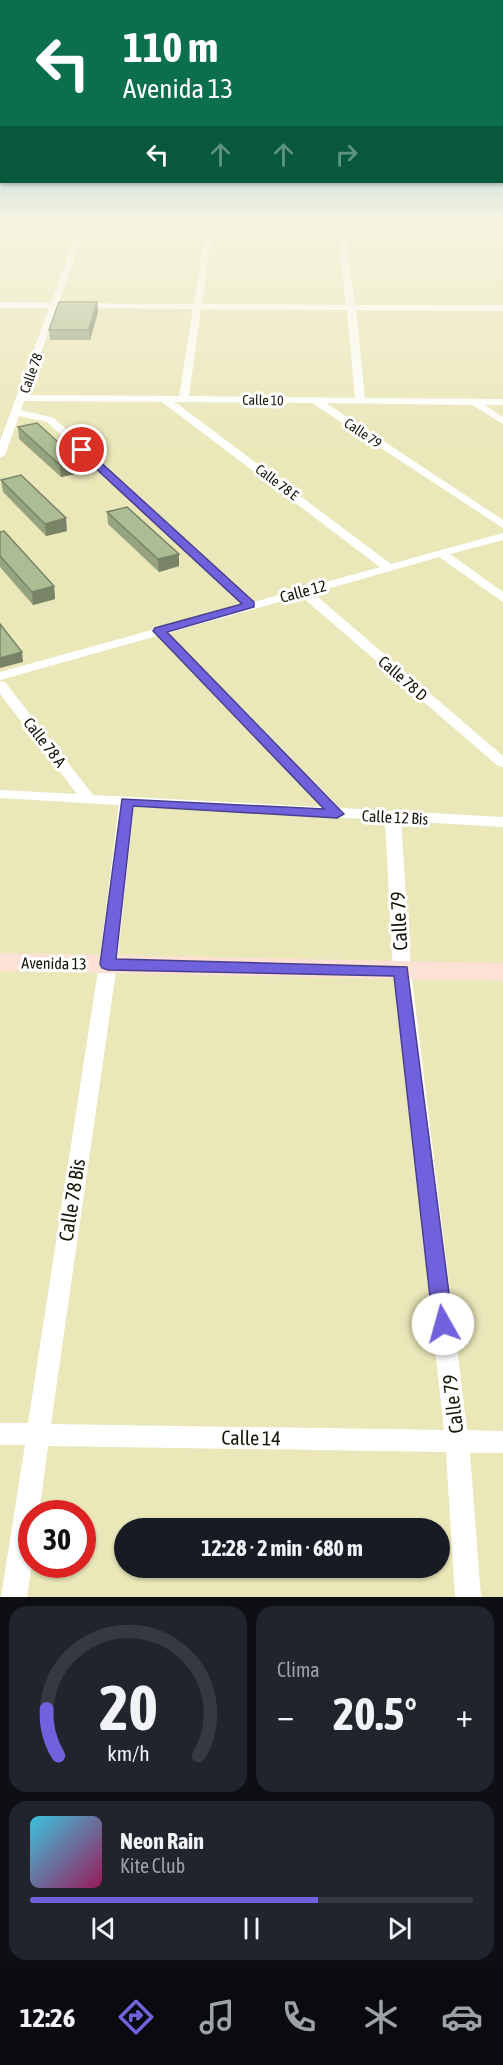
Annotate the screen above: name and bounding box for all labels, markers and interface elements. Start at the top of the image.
text: 110 m [123,23,218,71]
icon: left [24,24,102,102]
text: Avenida 13 [123,73,233,104]
icon: left [141,138,174,171]
icon: ahead [204,138,237,171]
icon: ahead [267,138,300,171]
icon: right [330,138,363,171]
street label: Calle 78 [16,350,46,395]
street label: Calle 10 [242,392,284,408]
street label: Calle 79 [341,415,385,451]
pin [56,424,107,475]
icon: arrive [65,433,98,466]
street label: Calle 78 E [252,461,302,503]
street label: Calle 12 [278,576,328,606]
street label: Calle 78 D [375,652,431,704]
street label: Calle 78 A [20,714,70,770]
street label: Calle 12 Bis [361,806,429,828]
street label: Calle 79 [385,891,412,951]
street label: Avenida 13 [21,953,87,973]
street label: Calle 78 Bis [54,1157,89,1243]
position arrow [411,1292,475,1356]
street label: Calle 79 [437,1373,468,1435]
street label: Calle 14 [221,1425,281,1450]
speed limit sign: 30 [18,1500,96,1578]
text: 12:28 · 2 min · 680 m [201,1535,363,1561]
text: Clima [277,1658,320,1681]
text: 20 [99,1672,157,1743]
text: 20.5° [333,1688,417,1740]
text: − [277,1696,294,1734]
text: + [456,1696,473,1734]
text: km/h [107,1741,149,1766]
text: Neon Rain [120,1828,204,1854]
text: Kite Club [120,1854,185,1877]
icon: previous [87,1912,120,1945]
icon: pause [235,1912,268,1945]
icon: next [383,1912,416,1945]
icon: directions [115,1996,157,2038]
icon: music [196,1996,238,2038]
icon: phone [278,1996,320,2038]
icon: climate [360,1996,402,2038]
icon: car [441,1996,483,2038]
text: 12:26 [20,2002,75,2033]

